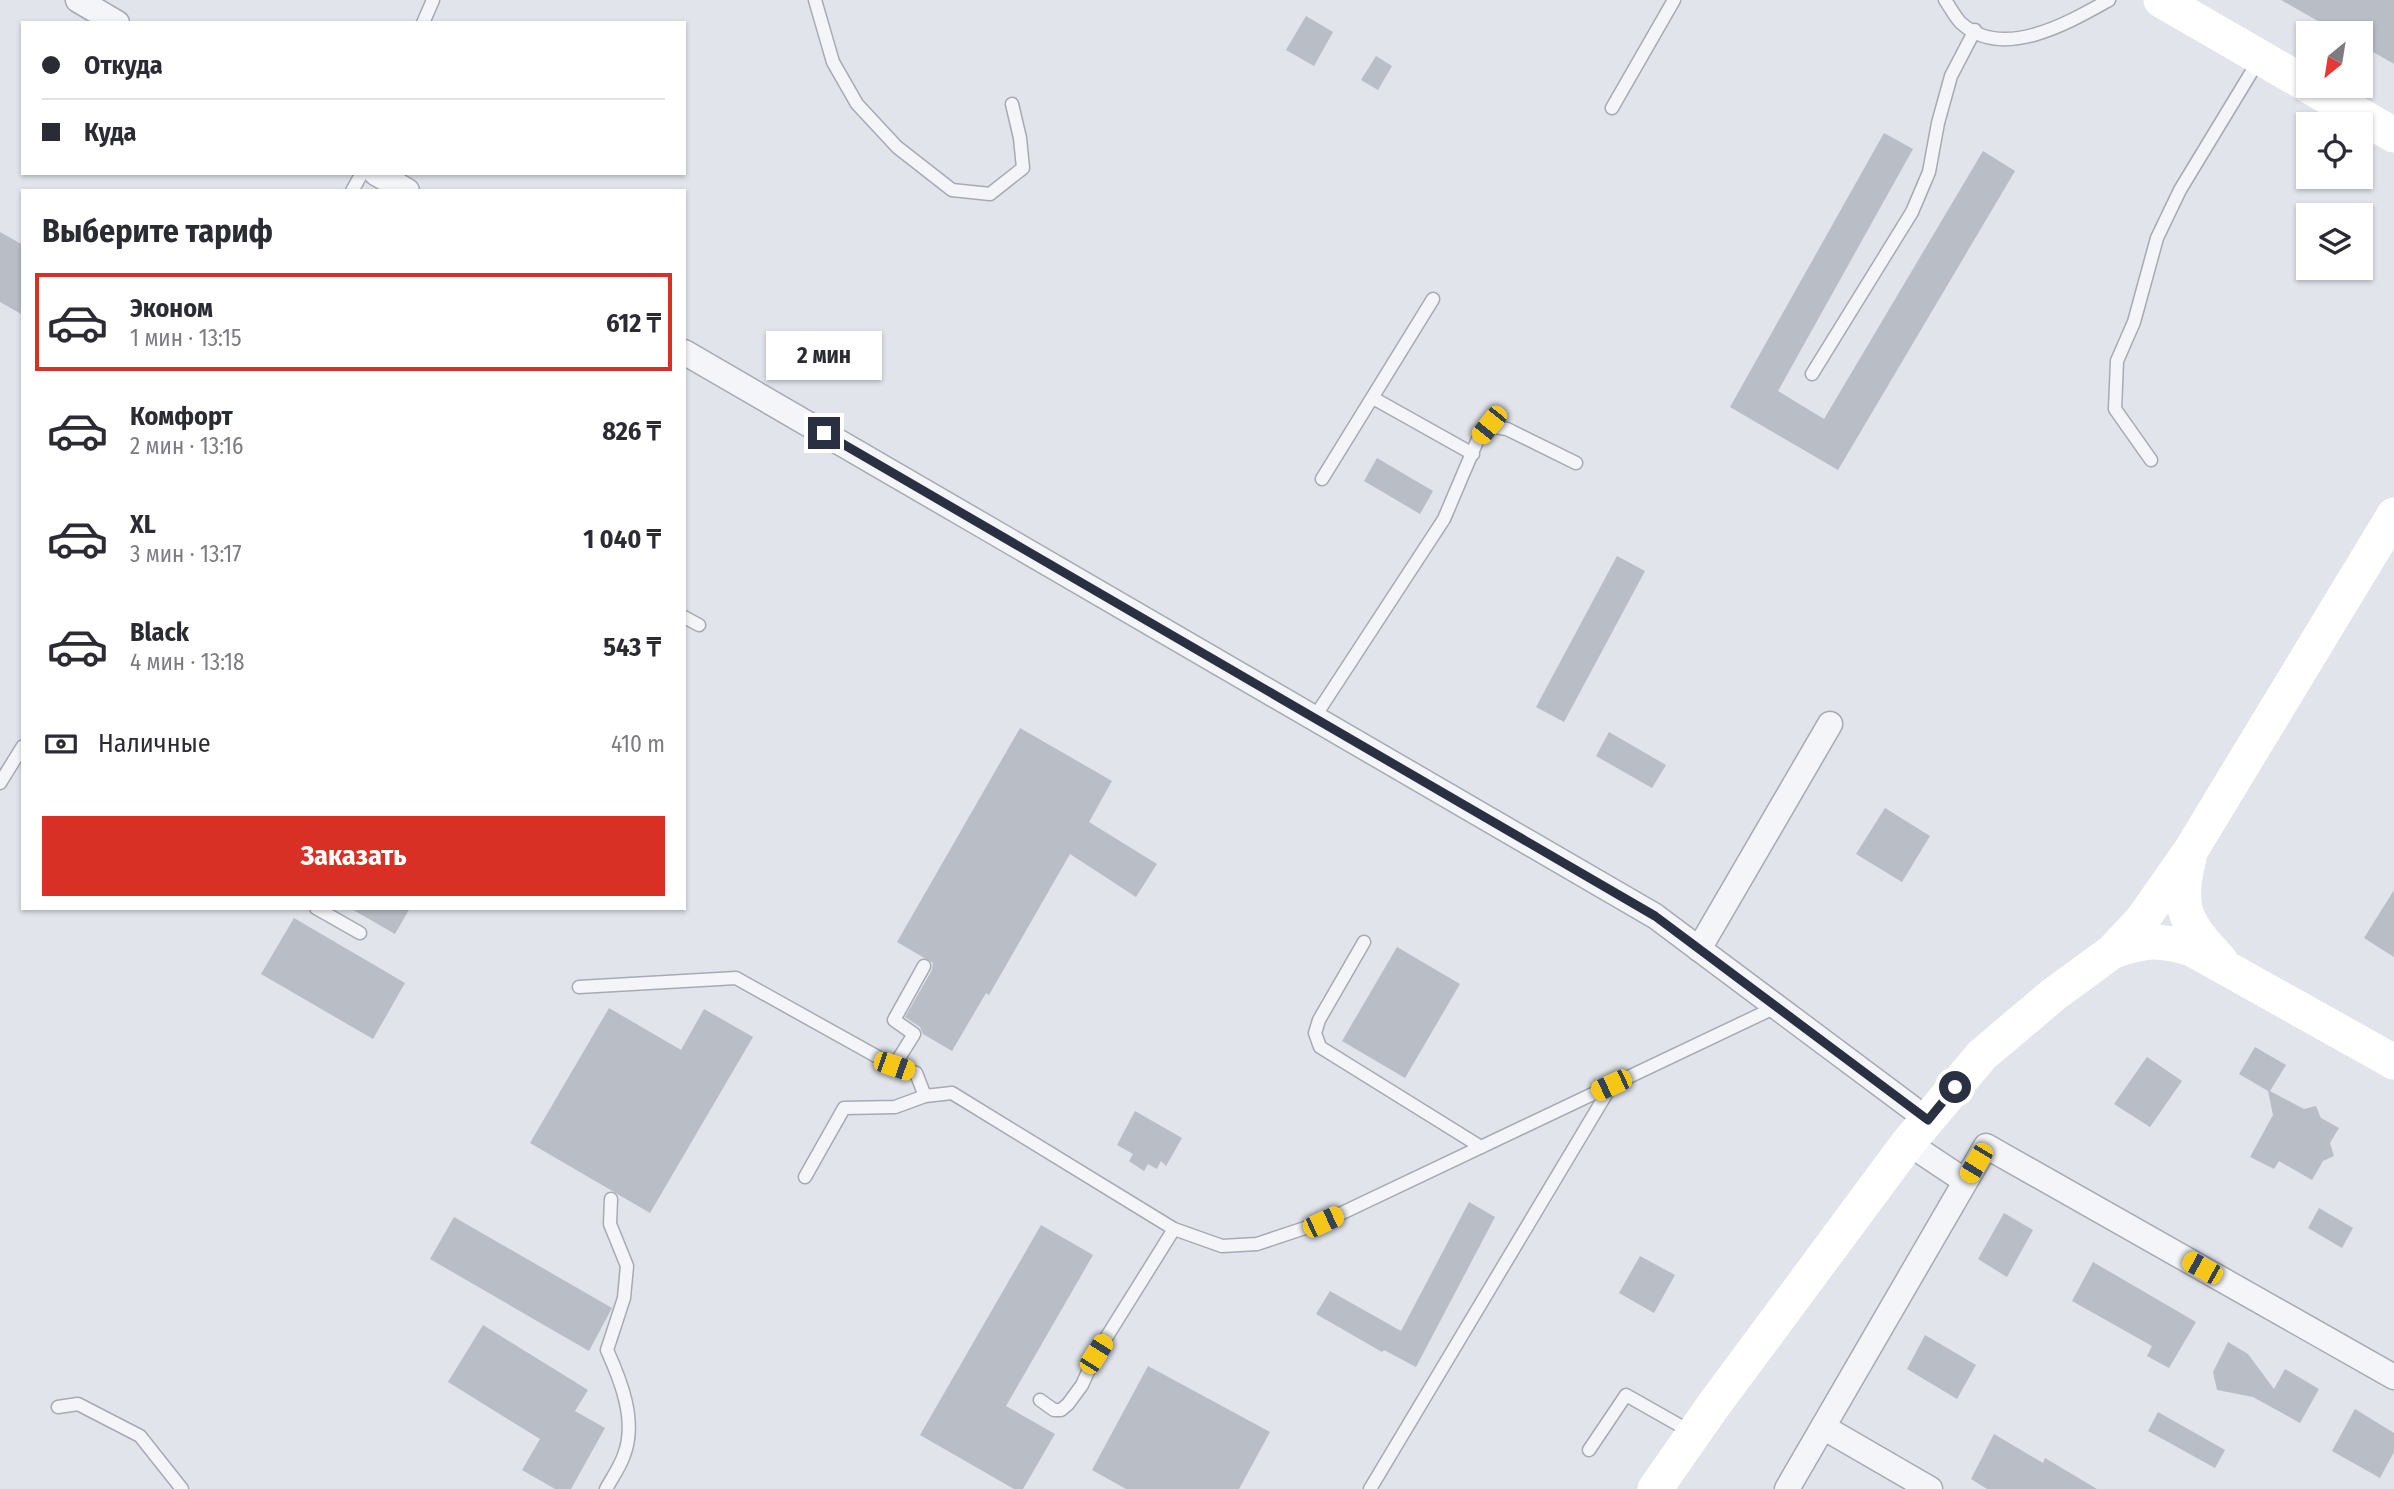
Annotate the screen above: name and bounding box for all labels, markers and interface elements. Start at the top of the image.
north arrow [2296,21,2373,98]
map controls [2296,21,2373,280]
text: Откуда [84,50,163,81]
button: locate [2296,112,2373,189]
text: Куда [84,117,137,148]
button: layers [2296,203,2373,280]
text: Выберите тариф [42,212,273,250]
icon: car [46,291,109,354]
text: Эконом [130,293,213,324]
text: 612 ₸ [606,308,661,339]
text: 1 мин · 13:15 [130,324,241,352]
callout: 2 мин [766,332,882,380]
text: 2 мин [797,341,851,369]
icon: car [46,399,109,462]
text: Комфорт [130,401,233,432]
car [1468,402,1511,448]
text: 826 ₸ [602,416,661,447]
route end [808,417,840,449]
text: 2 мин · 13:16 [130,432,243,460]
icon: car [46,507,109,570]
text: XL [130,509,156,540]
text: 1 040 ₸ [583,524,661,555]
text: 3 мин · 13:17 [130,540,242,568]
icon: car [46,615,109,678]
text: Black [130,617,189,648]
text: 543 ₸ [603,632,661,663]
text: 4 мин · 13:18 [130,648,245,676]
icon: cash [42,725,80,763]
text: Наличные [98,728,211,759]
text: 410 m [611,730,665,758]
button: Заказать [42,816,665,896]
car [871,1049,918,1083]
car [1588,1067,1635,1103]
route start [1939,1071,1971,1103]
car [1957,1140,1996,1186]
car [1300,1204,1347,1240]
car [2179,1249,2226,1287]
car [1076,1331,1117,1377]

